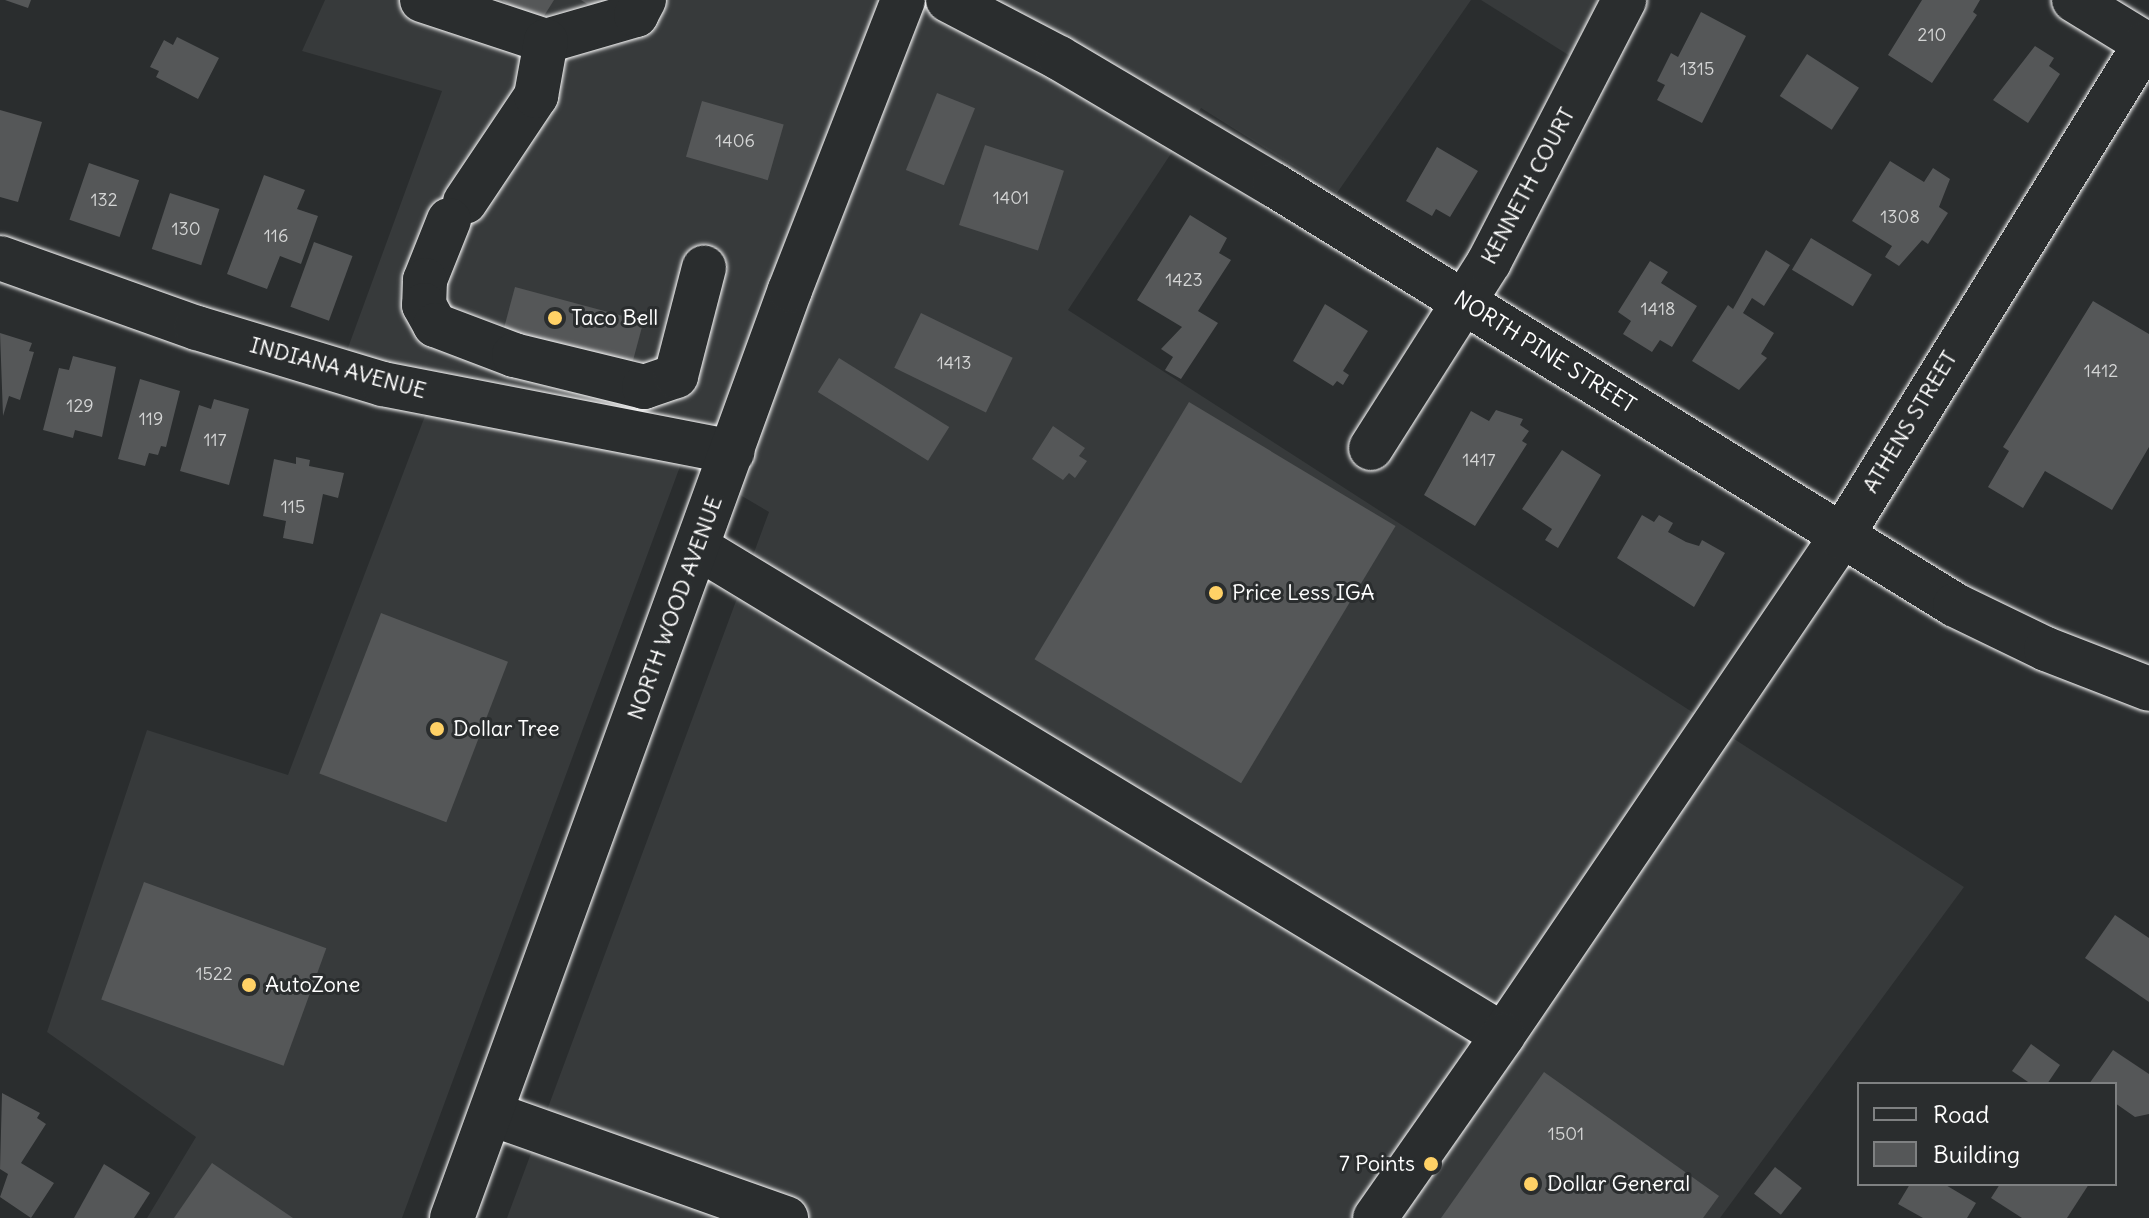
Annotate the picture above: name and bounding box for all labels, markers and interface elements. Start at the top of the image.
house number: 210 [1918,24,1946,46]
house number: 1315 [1680,58,1714,80]
street label: KENNETH COURT [1476,103,1580,269]
house number: 1406 [715,130,755,152]
house number: 1401 [993,187,1029,209]
house number: 132 [90,189,118,211]
house number: 1308 [1880,206,1920,228]
house number: 130 [171,218,201,240]
house number: 116 [264,225,288,247]
house number: 1423 [1165,269,1203,291]
street label: NORTH PINE STREET [1449,285,1641,419]
house number: 1418 [1641,298,1675,320]
place label: Taco Bell [571,305,658,331]
marker: Taco Bell [546,309,564,327]
street label: INDIANA AVENUE [247,332,429,404]
street label: ATHENS STREET [1857,346,1963,498]
house number: 1413 [937,352,971,374]
house number: 1412 [2084,360,2118,382]
house number: 129 [66,395,94,417]
house number: 119 [139,408,163,430]
house number: 117 [203,429,227,451]
house number: 1417 [1462,449,1496,471]
street label: NORTH WOOD AVENUE [622,492,728,724]
house number: 115 [281,496,305,518]
place label: Price Less IGA [1232,580,1375,606]
marker: Price Less IGA [1207,584,1225,602]
place label: Dollar Tree [453,716,560,742]
marker: Dollar Tree [428,720,446,738]
house number: 1522 [195,963,233,985]
place label: AutoZone [265,972,360,998]
marker: AutoZone [240,976,258,994]
legend [1857,1082,2117,1186]
text: Road [1933,1099,1989,1129]
house number: 1501 [1548,1123,1584,1145]
text: Building [1933,1139,2020,1169]
place label: 7 Points [1339,1151,1415,1177]
marker: 7 Points [1422,1155,1440,1173]
place label: Dollar General [1547,1171,1690,1197]
marker: Dollar General [1522,1175,1540,1193]

